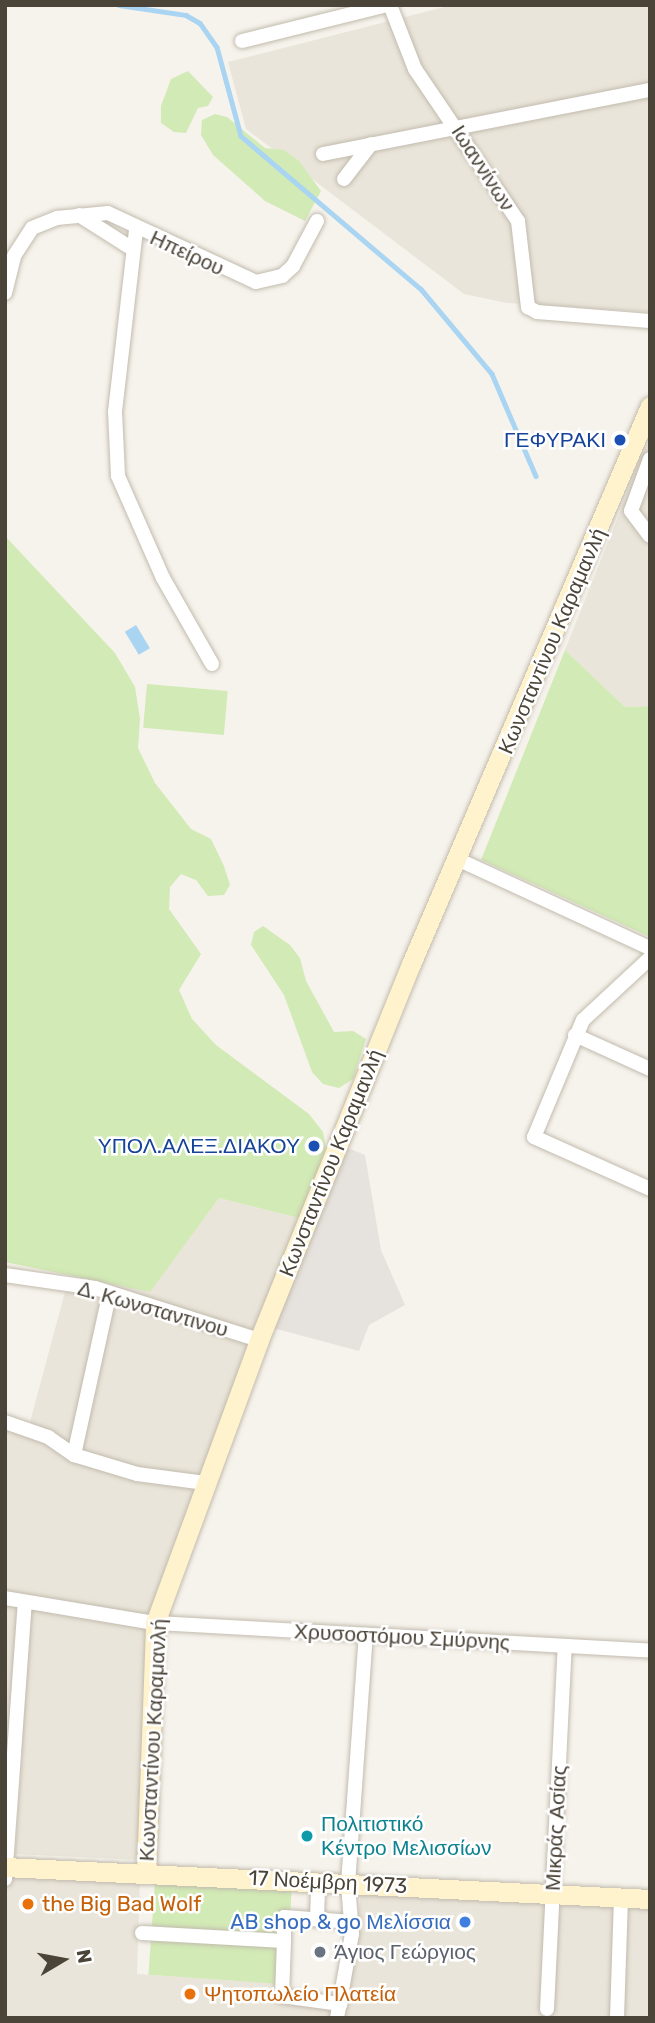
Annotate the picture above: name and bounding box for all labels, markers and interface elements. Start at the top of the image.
street label: Ιωαννίνων [446,120,520,216]
street label: Ηπείρου [146,225,228,281]
place label: ΓΕΦΥΡΑΚΙ [504,427,606,453]
marker: ΓΕΦΥΡΑΚΙ [612,432,628,448]
street label: Κωνσταντίνου Καραμανλή [493,524,611,758]
street label: Κωνσταντίνου Καραμανλή [274,1046,388,1280]
place label: ΥΠΟΛ.ΑΛΕΞ.ΔΙΑΚΟΥ [98,1133,300,1159]
marker: ΥΠΟΛ.ΑΛΕΞ.ΔΙΑΚΟΥ [306,1138,322,1154]
street label: Δ. Κωνσταντινου [75,1275,231,1343]
street label: Κωνσταντίνου Καραμανλή [134,1618,172,1862]
street label: Χρυσοστόμου Σμύρνης [293,1619,511,1655]
street label: Μικράς Ασίας [540,1764,572,1892]
place label: Πολιτιστικό Κέντρο Μελισσίων [321,1811,491,1861]
marker: Πολιτιστικό Κέντρο Μελισσίων [299,1828,315,1844]
street label: 17 Νοέμβρη 1973 [248,1865,408,1899]
place label: the Big Bad Wolf [42,1891,202,1917]
marker: the Big Bad Wolf [20,1896,36,1912]
place label: AB shop & go Μελίσσια [230,1909,451,1935]
marker: AB shop & go Μελίσσια [457,1914,473,1930]
north arrow [28,1925,98,1995]
place label: Άγιος Γεώργιος [334,1939,476,1965]
marker: Άγιος Γεώργιος [312,1944,328,1960]
text: N [72,1948,97,1965]
place label: Ψητοπωλείο Πλατεία [204,1981,396,2007]
marker: Ψητοπωλείο Πλατεία [182,1986,198,2002]

